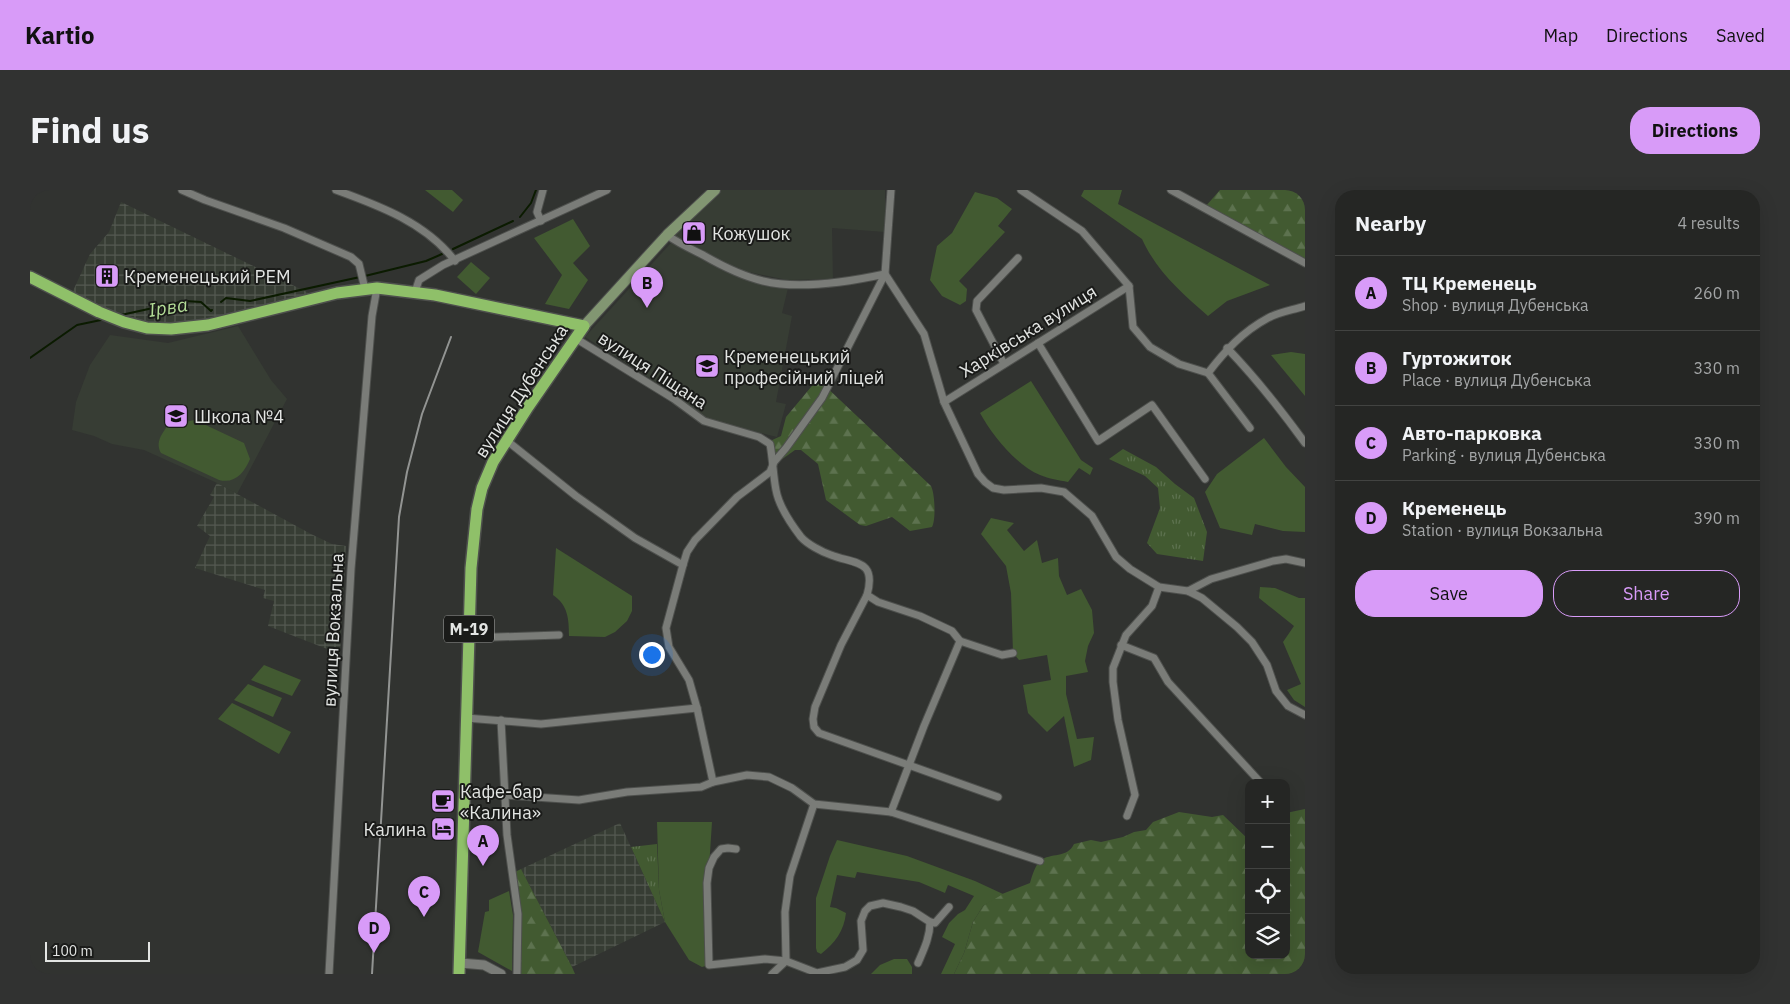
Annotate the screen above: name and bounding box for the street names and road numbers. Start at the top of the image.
street label: Харківська вулиця [955,280,1101,382]
street label: вулиця Дубенська [469,320,573,462]
street label: вулиця Піщана [594,326,712,414]
street label: вулиця Вокзальна [317,552,349,708]
road number: М-19 [444,616,494,642]

